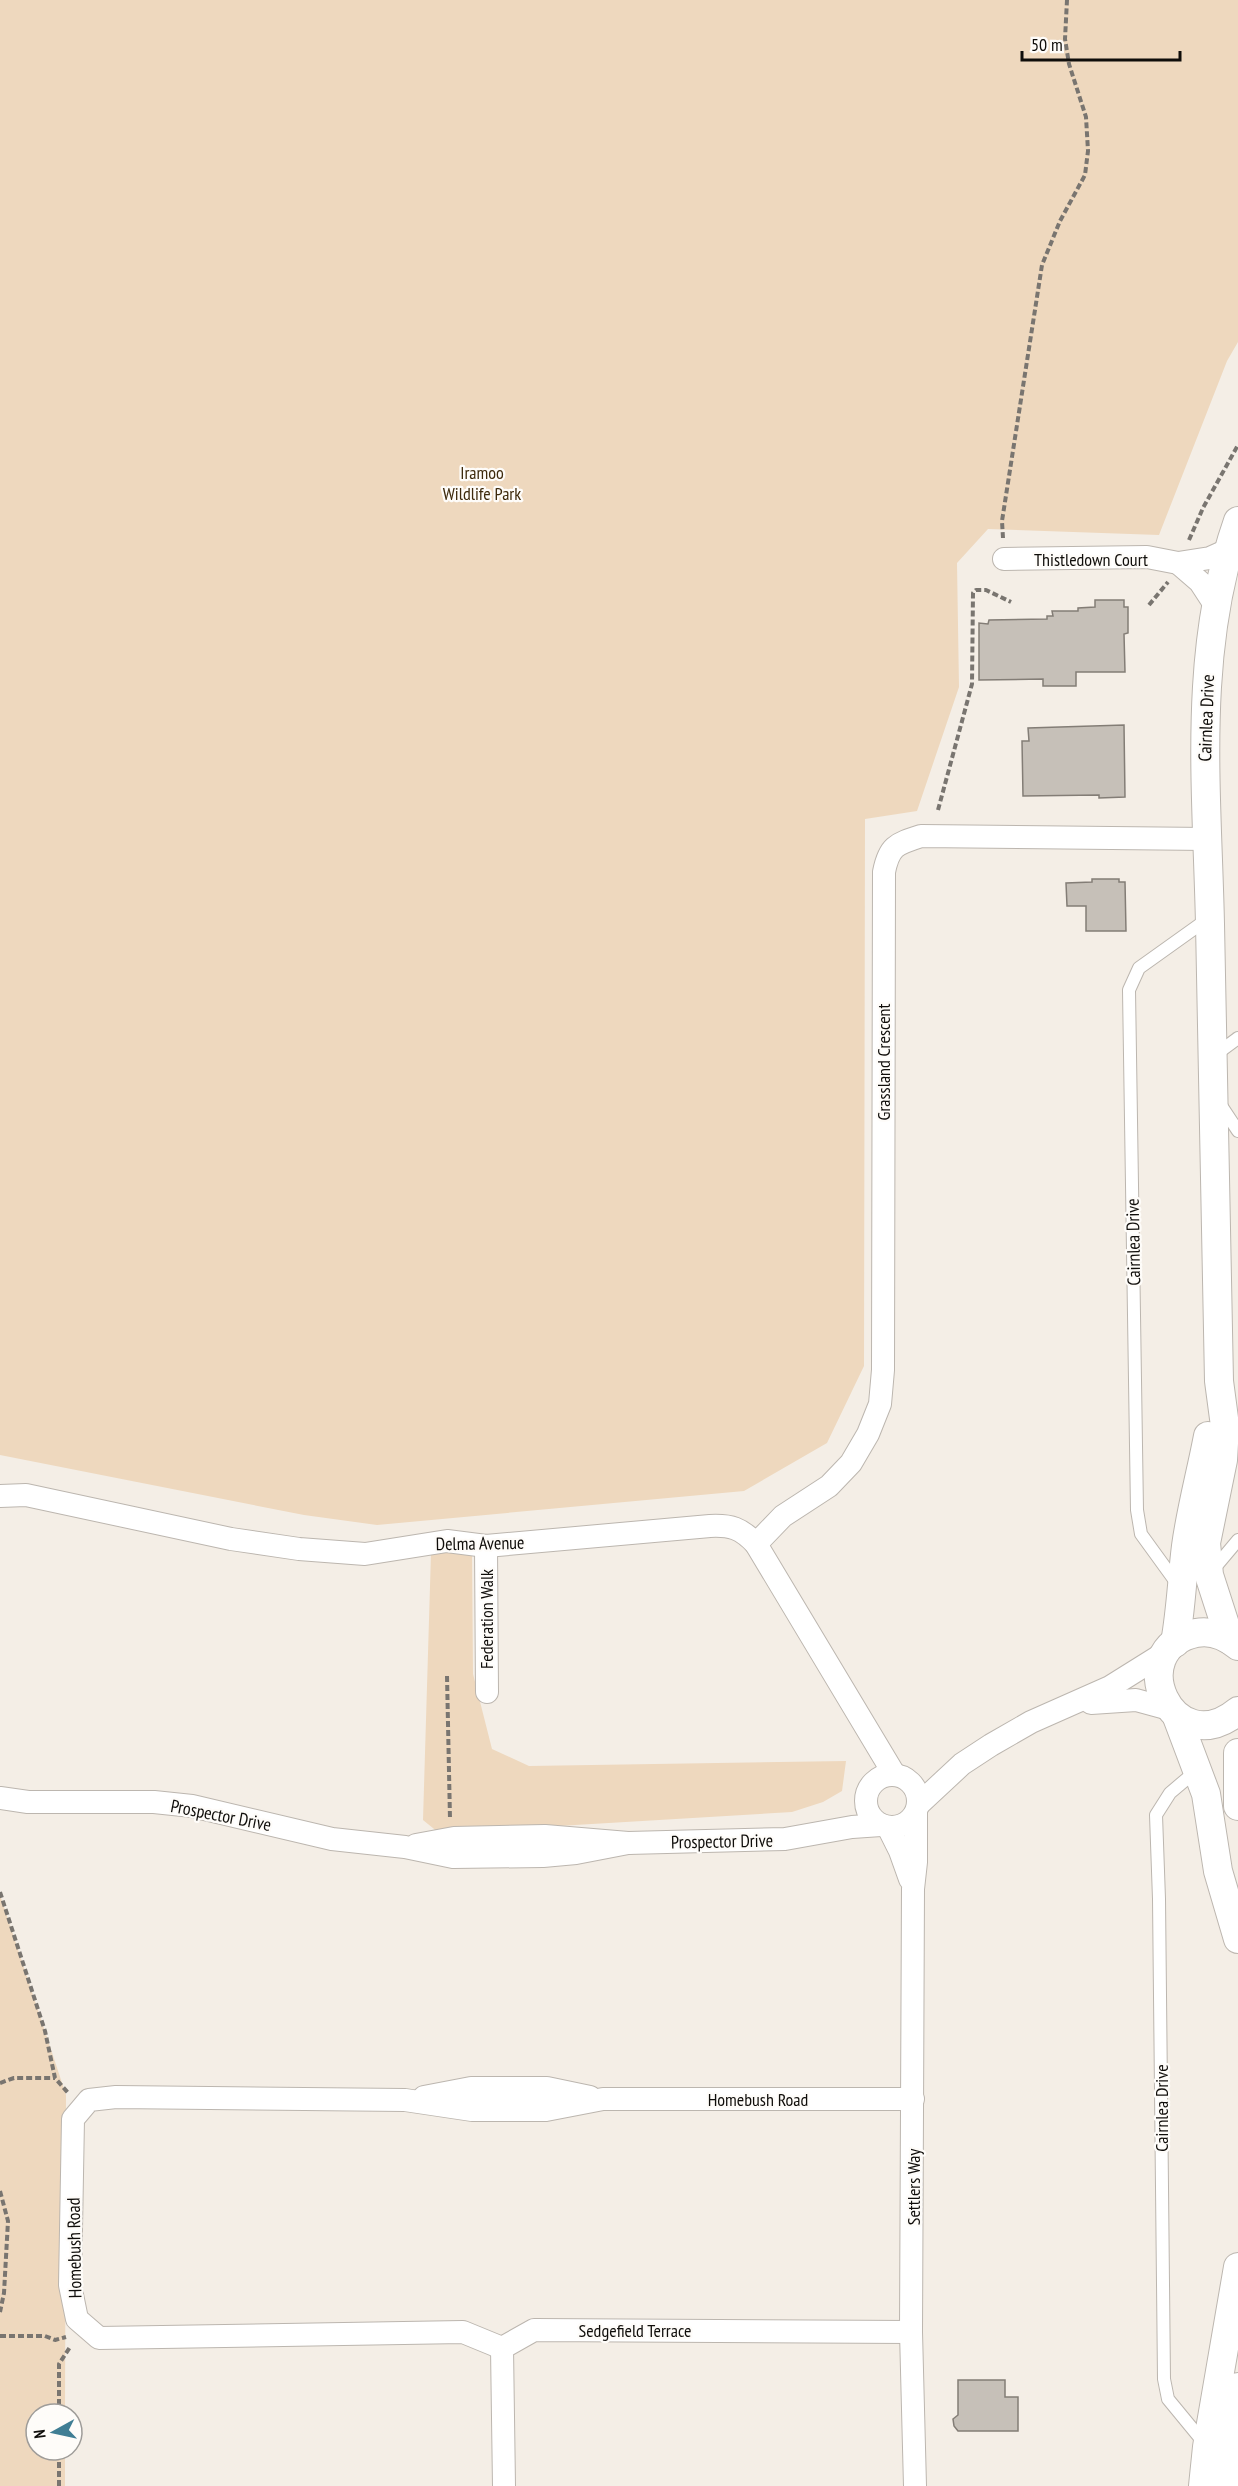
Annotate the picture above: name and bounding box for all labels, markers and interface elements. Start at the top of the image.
scale bar [1022,24,1180,62]
text: 50 m [1031,33,1063,56]
park label: Iramoo Wildlife Park [443,461,521,505]
street label: Thistledown Court [1034,548,1148,571]
street label: Cairnlea Drive [1193,674,1219,762]
street label: Grassland Crescent [872,1004,895,1120]
street label: Cairnlea Drive [1121,1198,1145,1286]
street label: Delma Avenue [435,1531,525,1555]
street label: Federation Walk [475,1569,498,1669]
street label: Prospector Drive [169,1794,273,1836]
street label: Prospector Drive [671,1829,773,1853]
street label: Cairnlea Drive [1150,2064,1173,2152]
street label: Homebush Road [708,2088,808,2111]
street label: Settlers Way [902,2148,925,2225]
street label: Homebush Road [62,2197,86,2299]
street label: Sedgefield Terrace [578,2319,692,2342]
north arrow [24,2402,84,2462]
text: N [29,2428,50,2440]

